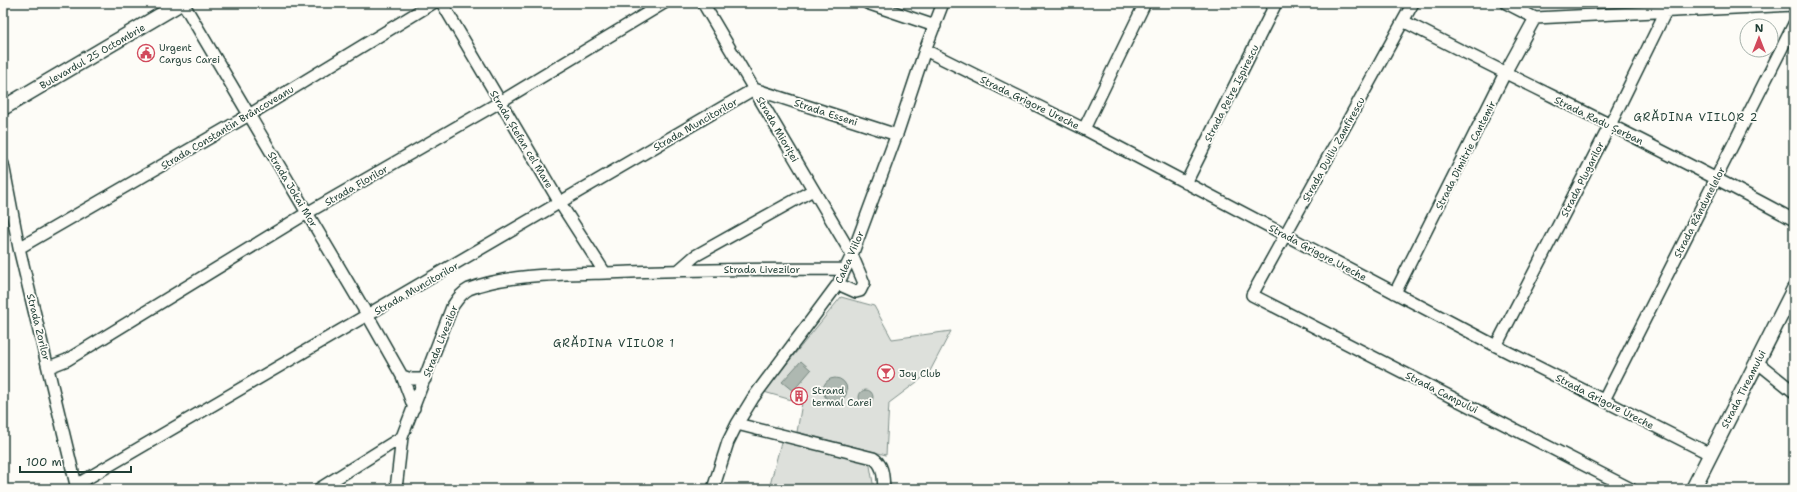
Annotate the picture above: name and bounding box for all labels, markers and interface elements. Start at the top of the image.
north arrow [1739,18,1779,58]
street label: Bulevardul 25 Octombrie [37,21,148,92]
text: N [1755,21,1764,36]
place label: Urgent Cargus Carei [159,41,220,66]
street label: Strada Petre Ispirescu [1201,42,1262,144]
public building icon: Urgent Cargus Carei [136,43,156,63]
street label: Strada Grigore Ureche [978,73,1082,132]
street label: Strada Constantin Brâncoveanu [158,82,296,172]
street label: Strada Ștefan cel Mare [486,88,556,192]
street label: Strada Radu Șerban [1552,93,1645,149]
street label: Strada Mioriței [753,94,802,165]
street label: Strada Duiliu Zamfirescu [1299,94,1368,204]
street label: Strada Muncitorilor [651,95,740,154]
street label: Strada Esseni [792,96,859,129]
street label: Strada Dimitrie Cantemir [1432,98,1499,212]
district label: GRĂDINA VIILOR 2 [1633,109,1759,125]
street label: Strada Plugarilor [1558,139,1607,219]
street label: Strada Jokai Mor [265,149,320,230]
street label: Strada Florilor [322,162,390,209]
street label: Strada Rândunelelor [1671,164,1728,260]
street label: Strada Grigore Ureche [1267,221,1369,284]
street label: Calea Viilor [832,229,867,286]
street label: Strada Muncitorilor [372,259,461,318]
street label: Strada Livezilor [724,263,801,276]
street label: Strada Zorilor [24,292,53,362]
street label: Strada Livezilor [420,303,461,379]
district label: GRĂDINA VIILOR 1 [553,335,675,351]
street label: Strada Tireamului [1718,348,1769,431]
bar icon: Joy Club [876,363,896,383]
place label: Joy Club [899,367,941,380]
street label: Strada Campului [1403,369,1480,416]
street label: Strada Grigore Ureche [1553,371,1656,432]
place label: Strand termal Carei [812,384,872,409]
building icon: Strand termal Carei [789,386,809,406]
scale bar [20,448,131,474]
text: 100 m [26,454,62,470]

